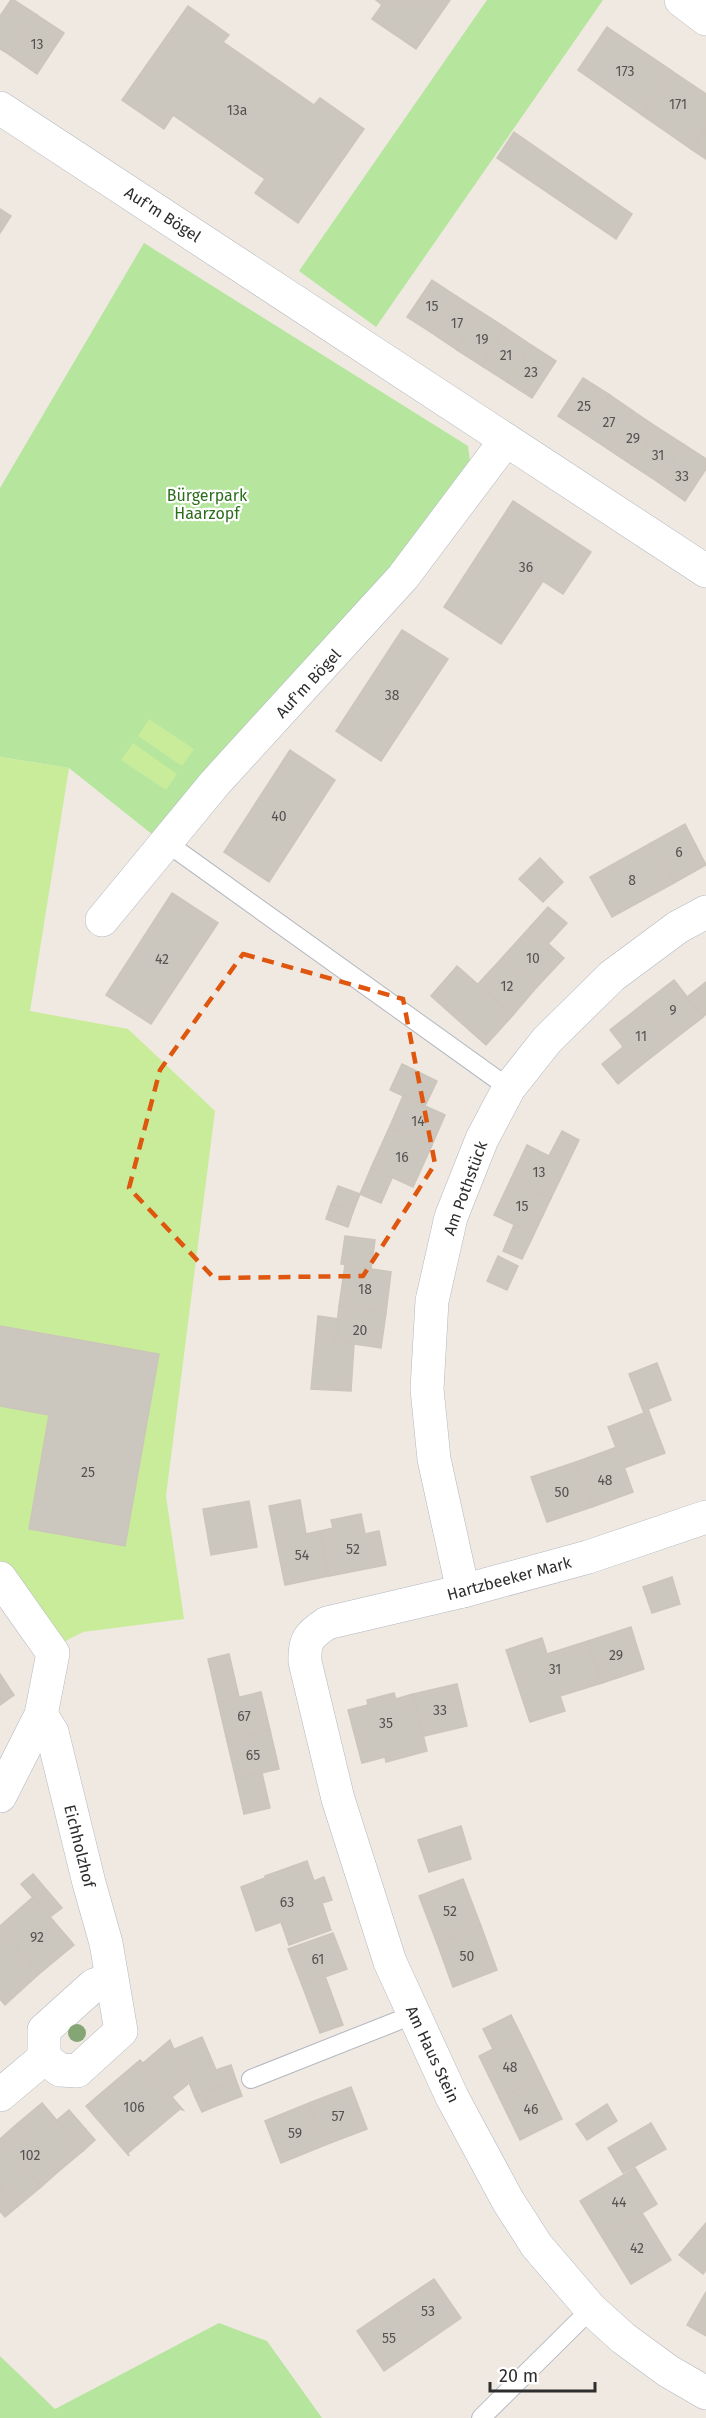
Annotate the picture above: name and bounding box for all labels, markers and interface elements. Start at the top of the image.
house number: 13 [30,36,44,53]
house number: 173 [615,63,635,80]
house number: 171 [669,96,687,113]
house number: 13a [227,102,247,119]
street label: Auf'm Bögel [121,183,205,246]
house number: 15 [425,298,439,315]
house number: 17 [451,315,463,332]
house number: 19 [475,331,489,348]
house number: 21 [500,347,512,364]
house number: 23 [524,364,538,381]
house number: 25 [577,398,591,415]
house number: 27 [602,414,616,431]
house number: 29 [626,430,640,447]
house number: 31 [652,447,664,464]
house number: 33 [675,468,689,485]
park label: Bürgerpark Haarzopf [167,486,248,523]
house number: 36 [519,559,533,576]
street label: Auf'm Bögel [272,645,345,722]
house number: 38 [385,687,400,704]
house number: 40 [271,808,287,825]
house number: 6 [675,844,683,861]
house number: 8 [628,872,636,889]
house number: 10 [526,950,540,967]
house number: 42 [155,951,169,968]
house number: 12 [501,978,514,995]
house number: 9 [669,1002,677,1019]
house number: 11 [635,1028,647,1045]
house number: 14 [411,1113,425,1130]
street label: Am Pothstück [440,1138,492,1238]
house number: 16 [395,1149,409,1166]
house number: 13 [532,1164,546,1181]
house number: 15 [515,1198,529,1215]
house number: 18 [358,1281,372,1298]
house number: 20 [353,1322,368,1339]
house number: 25 [81,1464,95,1481]
house number: 48 [597,1472,613,1489]
house number: 50 [555,1484,570,1501]
house number: 52 [346,1541,360,1558]
house number: 54 [295,1547,310,1564]
street label: Hartzbeeker Mark [445,1553,574,1604]
house number: 29 [609,1647,623,1664]
house number: 31 [549,1661,561,1678]
house number: 33 [433,1702,447,1719]
house number: 67 [237,1708,251,1725]
house number: 35 [379,1715,393,1732]
house number: 65 [246,1747,260,1764]
street label: Eichholzhof [60,1803,99,1891]
house number: 63 [280,1894,294,1911]
house number: 52 [443,1903,457,1920]
house number: 92 [30,1929,44,1946]
house number: 50 [460,1948,475,1965]
house number: 61 [312,1951,324,1968]
street label: Am Haus Stein [402,2003,463,2106]
house number: 48 [502,2059,518,2076]
house number: 106 [123,2099,145,2116]
house number: 46 [524,2101,538,2118]
house number: 57 [332,2108,344,2125]
house number: 59 [288,2125,302,2142]
house number: 102 [20,2147,40,2164]
house number: 44 [612,2194,627,2211]
house number: 42 [630,2240,644,2257]
house number: 53 [421,2303,435,2320]
house number: 55 [382,2330,396,2347]
scale bar [490,2355,595,2393]
text: 20 m [499,2365,538,2387]

